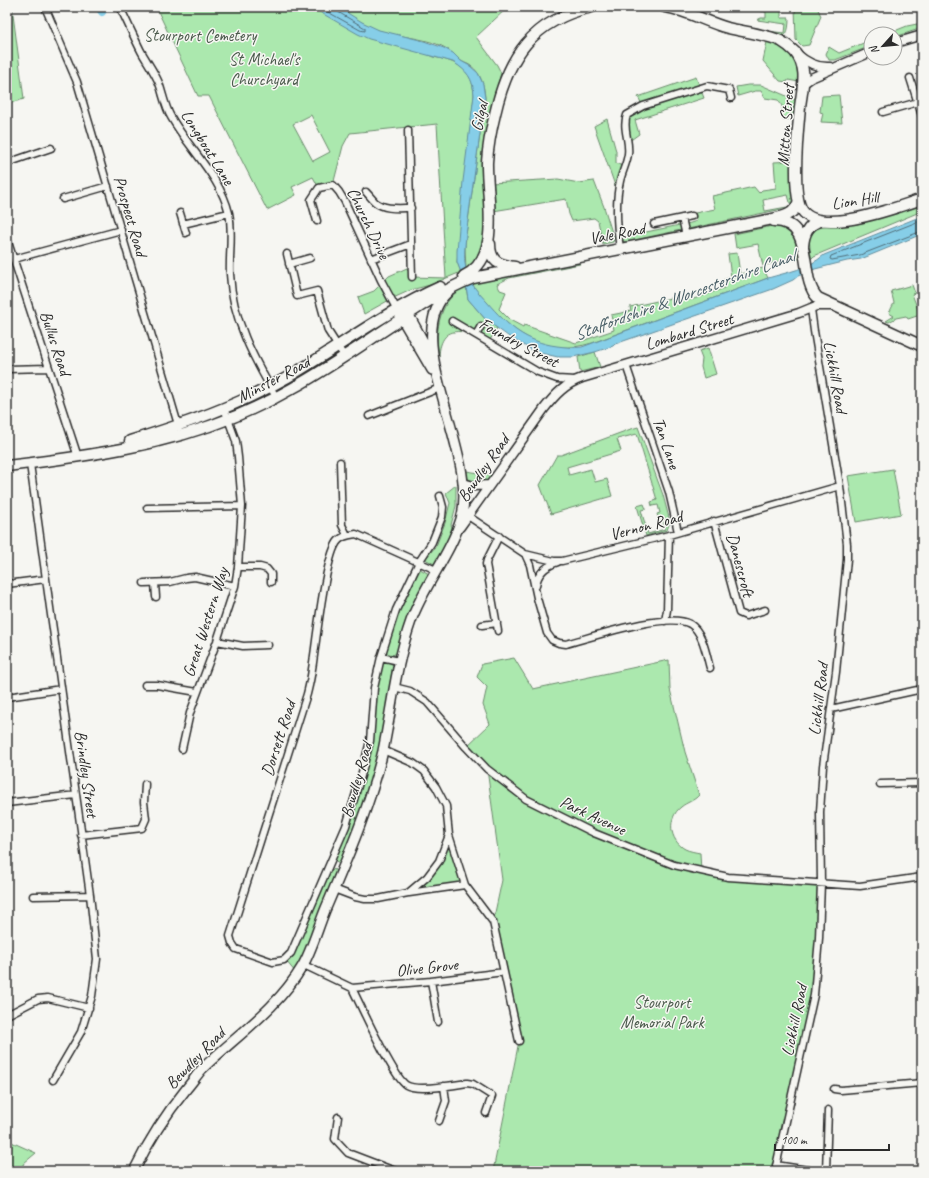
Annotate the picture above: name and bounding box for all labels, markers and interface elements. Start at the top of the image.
park label: Stourport Cemetery [144,25,257,46]
north arrow [863,26,903,66]
text: N [865,42,882,57]
park label: St Michael's Churchyard [229,49,301,90]
street label: Mitton Street [772,81,799,166]
street label: Gilgal [466,96,494,133]
street label: Longboat Lane [176,106,240,190]
street label: Prospect Road [109,174,153,261]
street label: Church Drive [342,184,395,264]
street label: Lion Hill [830,186,883,215]
street label: Vale Road [588,217,650,249]
water label: Staffordshire & Worcestershire Canal [571,243,803,345]
street label: Bullus Road [35,308,76,380]
street label: Lombard Street [643,308,738,355]
street label: Foundry Street [476,313,564,373]
street label: Lickhill Road [819,339,853,417]
street label: Minster Road [233,350,316,407]
street label: Tan Lane [648,415,686,473]
street label: Bewdley Road [453,428,516,506]
street label: Vernon Road [608,505,687,545]
street label: Danescroft [722,531,760,601]
street label: Great Western Way [178,564,233,680]
street label: Lickhill Road [804,659,834,736]
street label: Dorsett Road [256,695,302,778]
street label: Brindley Street [70,729,103,821]
street label: Bewdley Road [336,737,378,820]
street label: Park Avenue [557,791,630,840]
street label: Olive Grove [395,954,460,981]
street label: Lickhill Road [777,980,813,1058]
park label: Stourport Memorial Park [620,992,705,1033]
street label: Bewdley Road [161,1021,232,1093]
scale bar [775,1126,889,1152]
text: 100 m [781,1132,808,1148]

